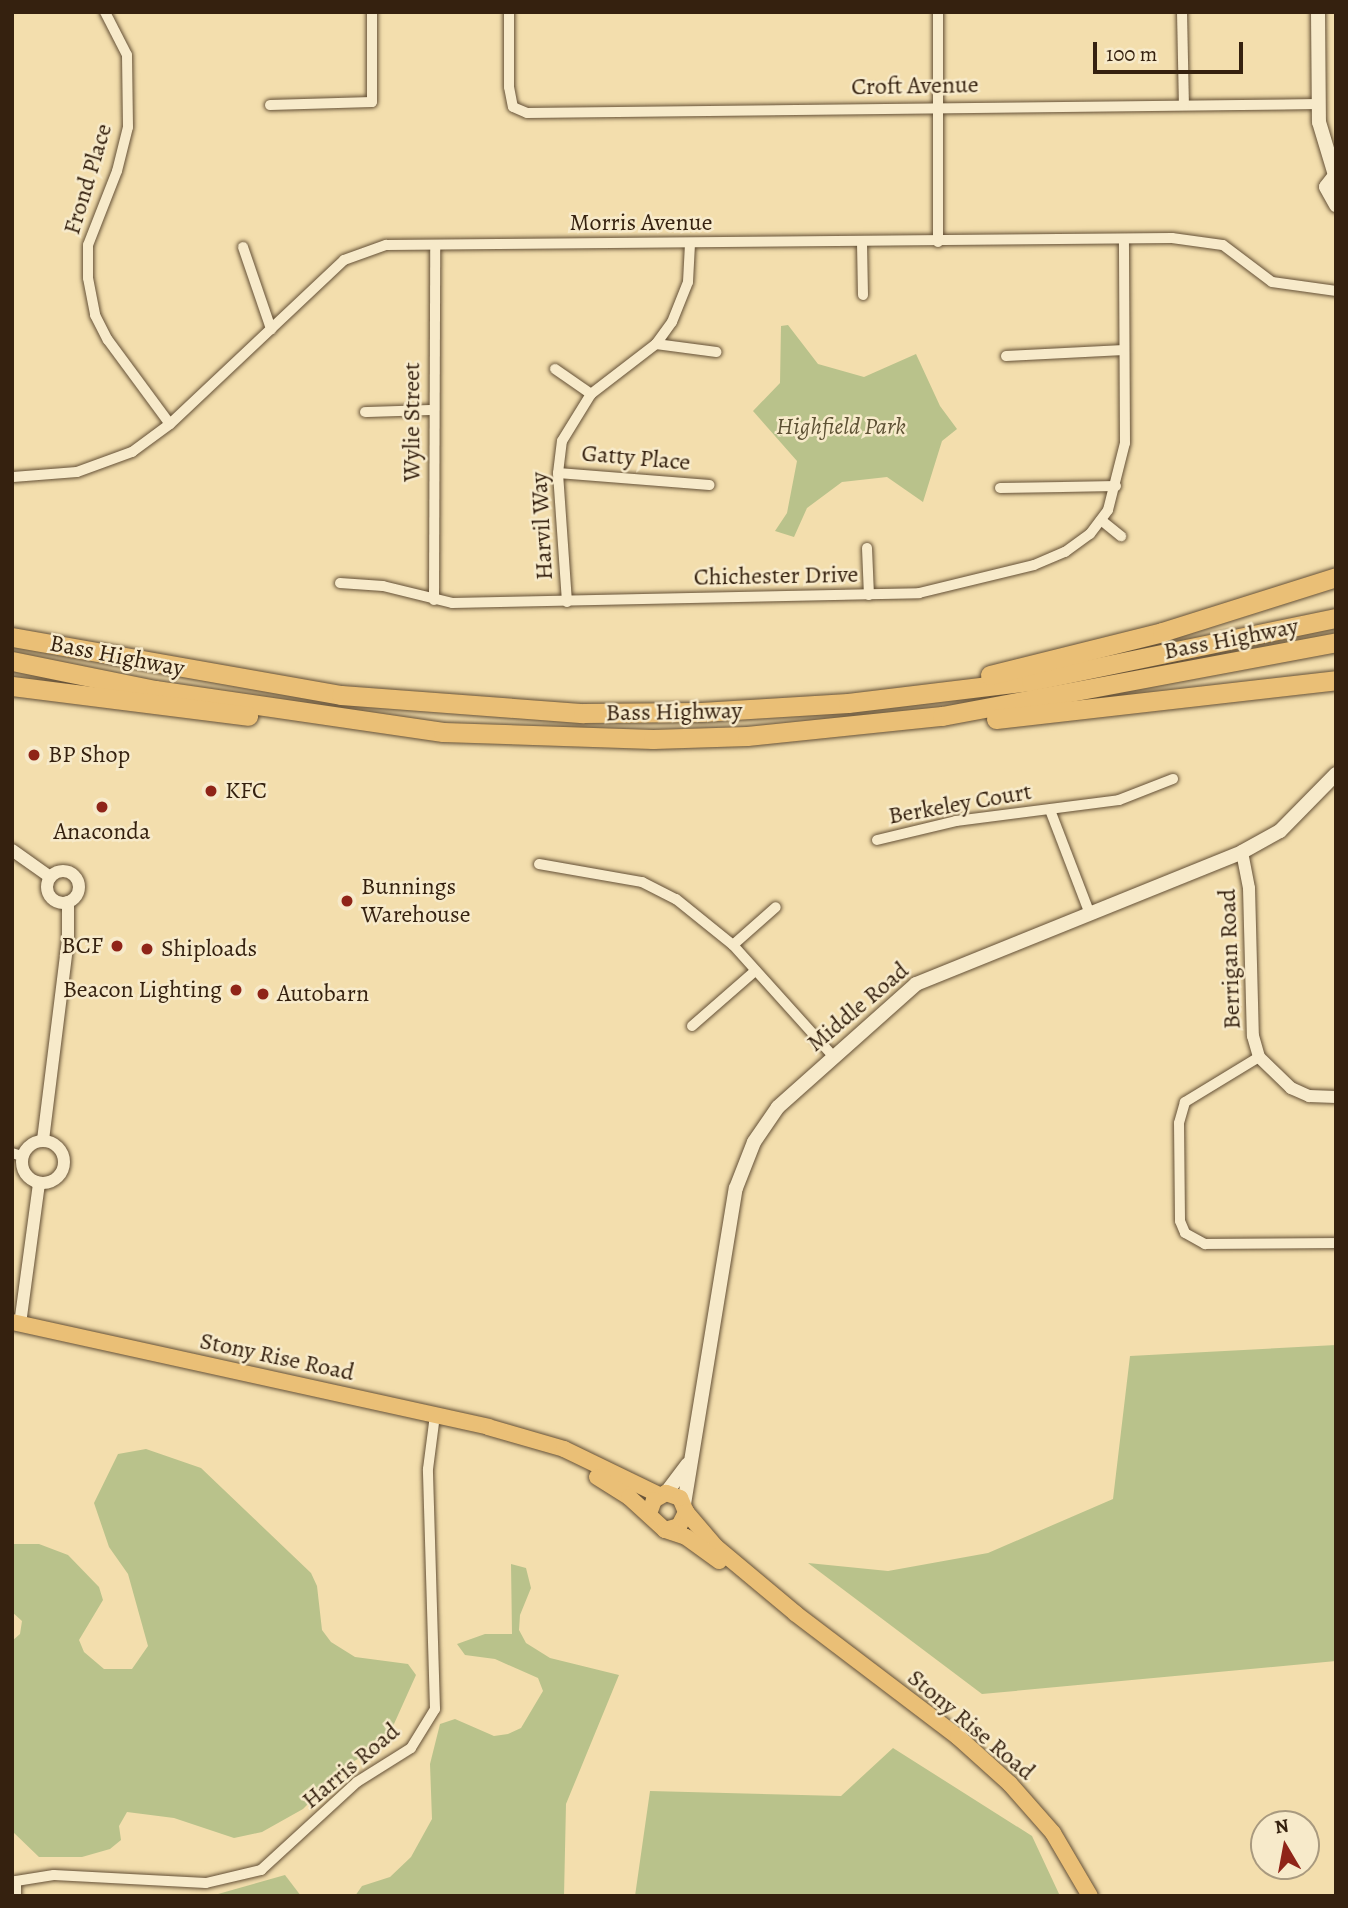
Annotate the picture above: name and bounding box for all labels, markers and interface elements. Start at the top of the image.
scale bar [1096,28,1246,72]
text: 100 m [1106,40,1157,68]
street label: Croft Avenue [851,70,979,102]
street label: Frond Place [58,120,118,238]
street label: Morris Avenue [570,209,712,237]
street label: Wylie Street [398,362,426,482]
park label: Highfield Park [776,413,906,441]
street label: Gatty Place [580,439,692,477]
street label: Harvil Way [525,471,559,581]
street label: Chichester Drive [694,560,858,592]
street label: Bass Highway [1161,612,1301,666]
street label: Bass Highway [47,629,187,683]
street label: Bass Highway [605,696,743,728]
place label: BP Shop [48,741,130,769]
marker: BP Shop [26,747,42,763]
place label: KFC [225,777,267,805]
street label: Berkeley Court [886,777,1034,831]
marker: KFC [203,783,219,799]
marker: Anaconda [94,799,110,815]
place label: Anaconda [54,818,150,846]
place label: Bunnings Warehouse [361,873,470,929]
street label: Berrigan Road [1213,888,1247,1030]
marker: Bunnings Warehouse [339,893,355,909]
place label: BCF [61,932,103,960]
place label: Shiploads [161,935,257,963]
marker: BCF [109,938,125,954]
marker: Shiploads [139,941,155,957]
street label: Middle Road [801,956,915,1058]
place label: Beacon Lighting [63,976,222,1004]
place label: Autobarn [277,980,369,1008]
marker: Beacon Lighting [228,982,244,998]
marker: Autobarn [255,986,271,1002]
street label: Stony Rise Road [197,1327,357,1387]
street label: Stony Rise Road [902,1663,1040,1787]
street label: Harris Road [296,1717,406,1815]
north arrow [1250,1810,1320,1880]
text: N [1273,1812,1291,1840]

